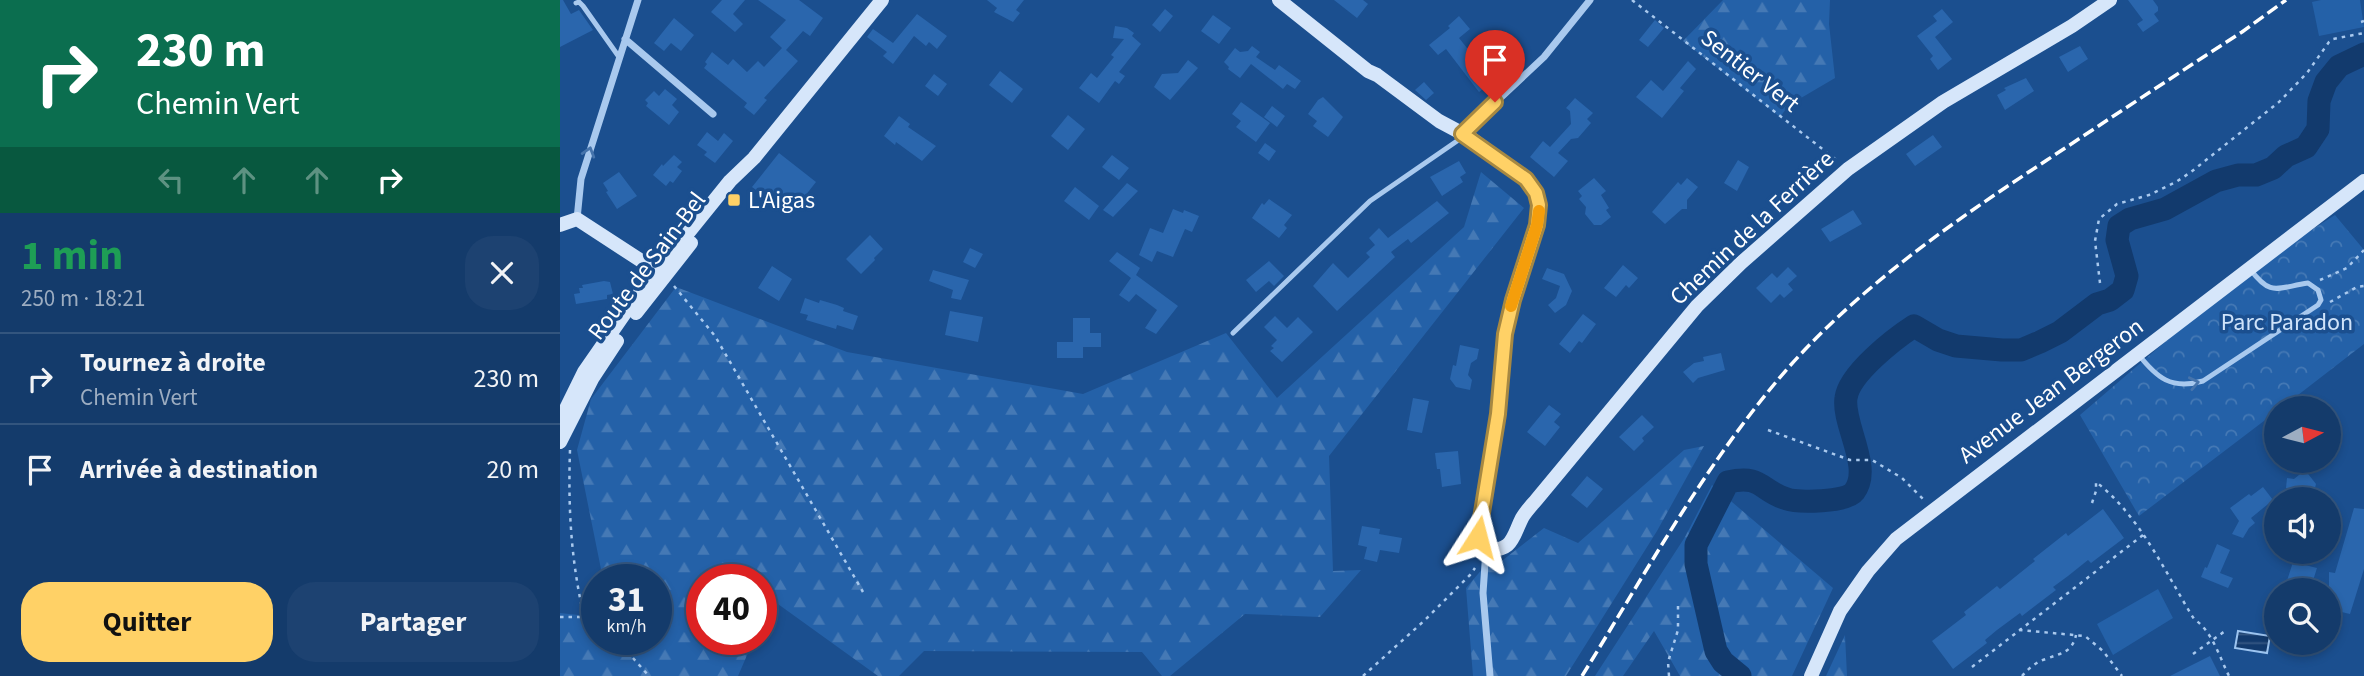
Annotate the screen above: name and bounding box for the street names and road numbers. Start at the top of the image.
street label: Sentier Vert [1693,21,1807,121]
street label: Chemin de la Ferrière [1662,142,1842,314]
street label: Route de Sain-Bel [580,185,714,347]
street label: Avenue Jean Bergeron [1951,310,2151,472]

